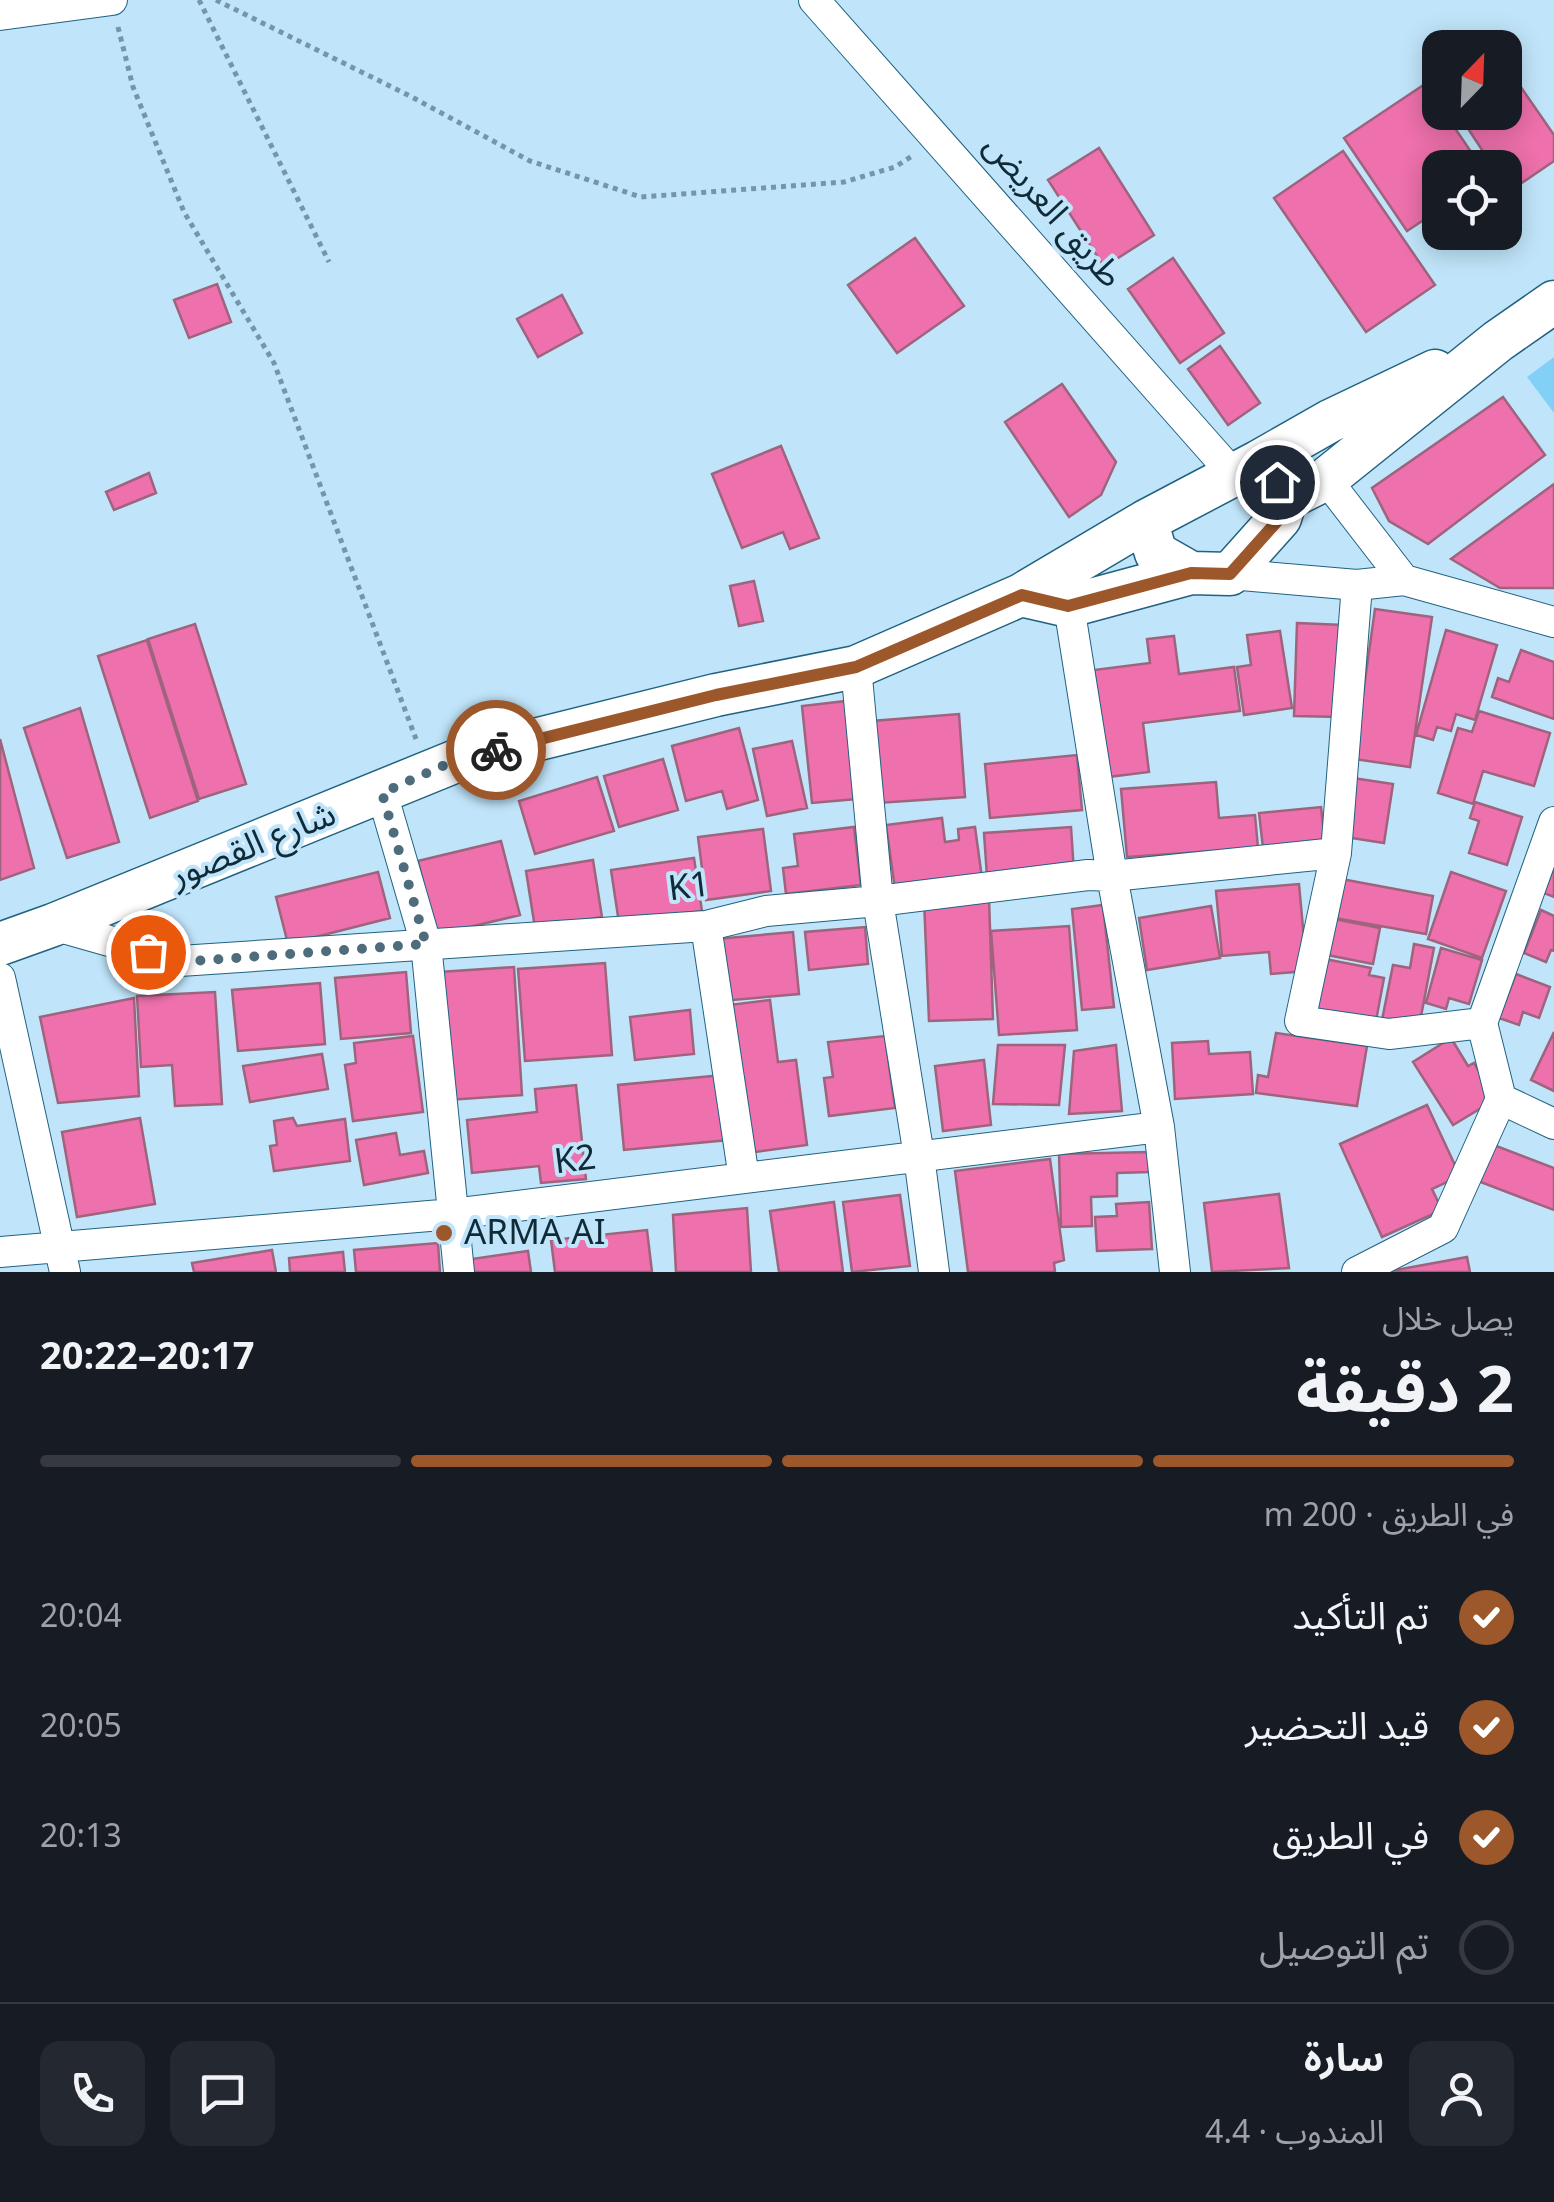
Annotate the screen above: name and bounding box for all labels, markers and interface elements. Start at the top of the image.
north arrow [1422,30,1522,130]
map controls [1422,30,1522,250]
street label: طريق العريض [963,115,1143,307]
button: locate [1422,150,1522,250]
pin [1235,440,1320,525]
icon: home [1250,455,1305,510]
courier [446,700,546,800]
icon: bike [469,723,524,778]
street label: شارع القصور [157,778,348,912]
street label: K1 [664,848,714,926]
pin [106,910,191,995]
icon: bag [121,925,176,980]
street label: K2 [550,1121,600,1199]
place label: ARMA AI [464,1196,606,1270]
marker: ARMA AI [433,1222,455,1244]
text: يصل خلال [1382,1286,1514,1354]
text: 20:17–20:22 [40,1317,255,1397]
text: 2 دقيقة [1296,1323,1514,1460]
text: في الطريق · 200 m [1264,1482,1514,1550]
text: تم التأكيد [1292,1577,1429,1657]
text: 20:04 [40,1583,122,1651]
icon: check [1459,1590,1514,1645]
text: قيد التحضير [1245,1687,1429,1767]
text: 20:05 [40,1693,122,1761]
icon: check [1459,1700,1514,1755]
text: في الطريق [1272,1797,1429,1877]
text: 20:13 [40,1803,122,1871]
icon: check [1459,1810,1514,1865]
text: تم التوصيل [1259,1907,1429,1987]
text: سارة [1304,2019,1384,2099]
button: phone [40,2041,145,2146]
button: chat [170,2041,275,2146]
button: person [1409,2041,1514,2146]
text: المندوب · 4.4 [1205,2099,1384,2167]

